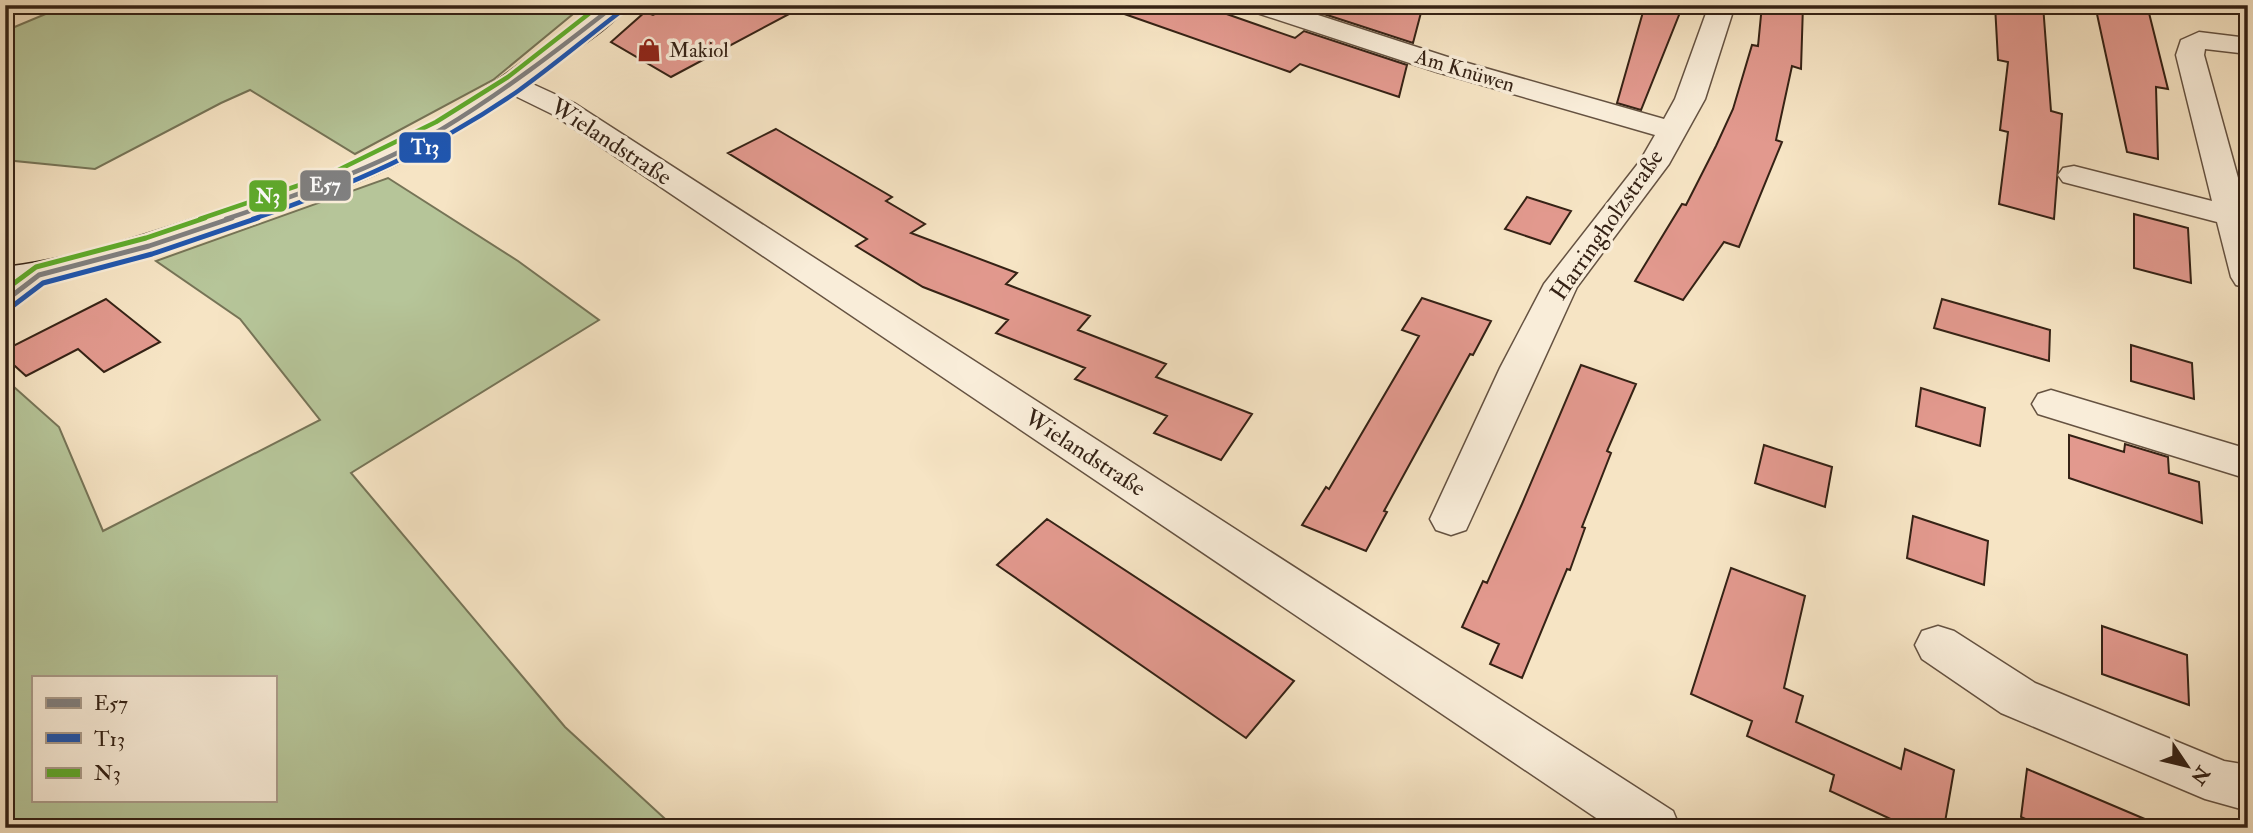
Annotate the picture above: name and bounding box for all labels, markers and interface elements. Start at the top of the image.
shop icon: Makiol [635,36,663,64]
place label: Makiol [669,37,729,64]
street label: Am Knüwen [1411,43,1518,99]
street label: Wielandstraße [544,91,678,193]
line badge: T13 [398,131,452,164]
text: T13 [410,136,439,160]
street label: Harringholzstraße [1543,143,1671,307]
line badge: E57 [299,169,352,202]
text: E57 [310,174,341,198]
line badge: N3 [248,179,288,213]
text: N3 [255,185,280,209]
street label: Wielandstraße [1018,402,1152,504]
legend [32,676,276,802]
text: E57 [94,690,128,717]
text: T13 [94,726,125,753]
north arrow [2152,732,2222,802]
text: N3 [94,760,121,787]
text: N [2185,761,2215,790]

